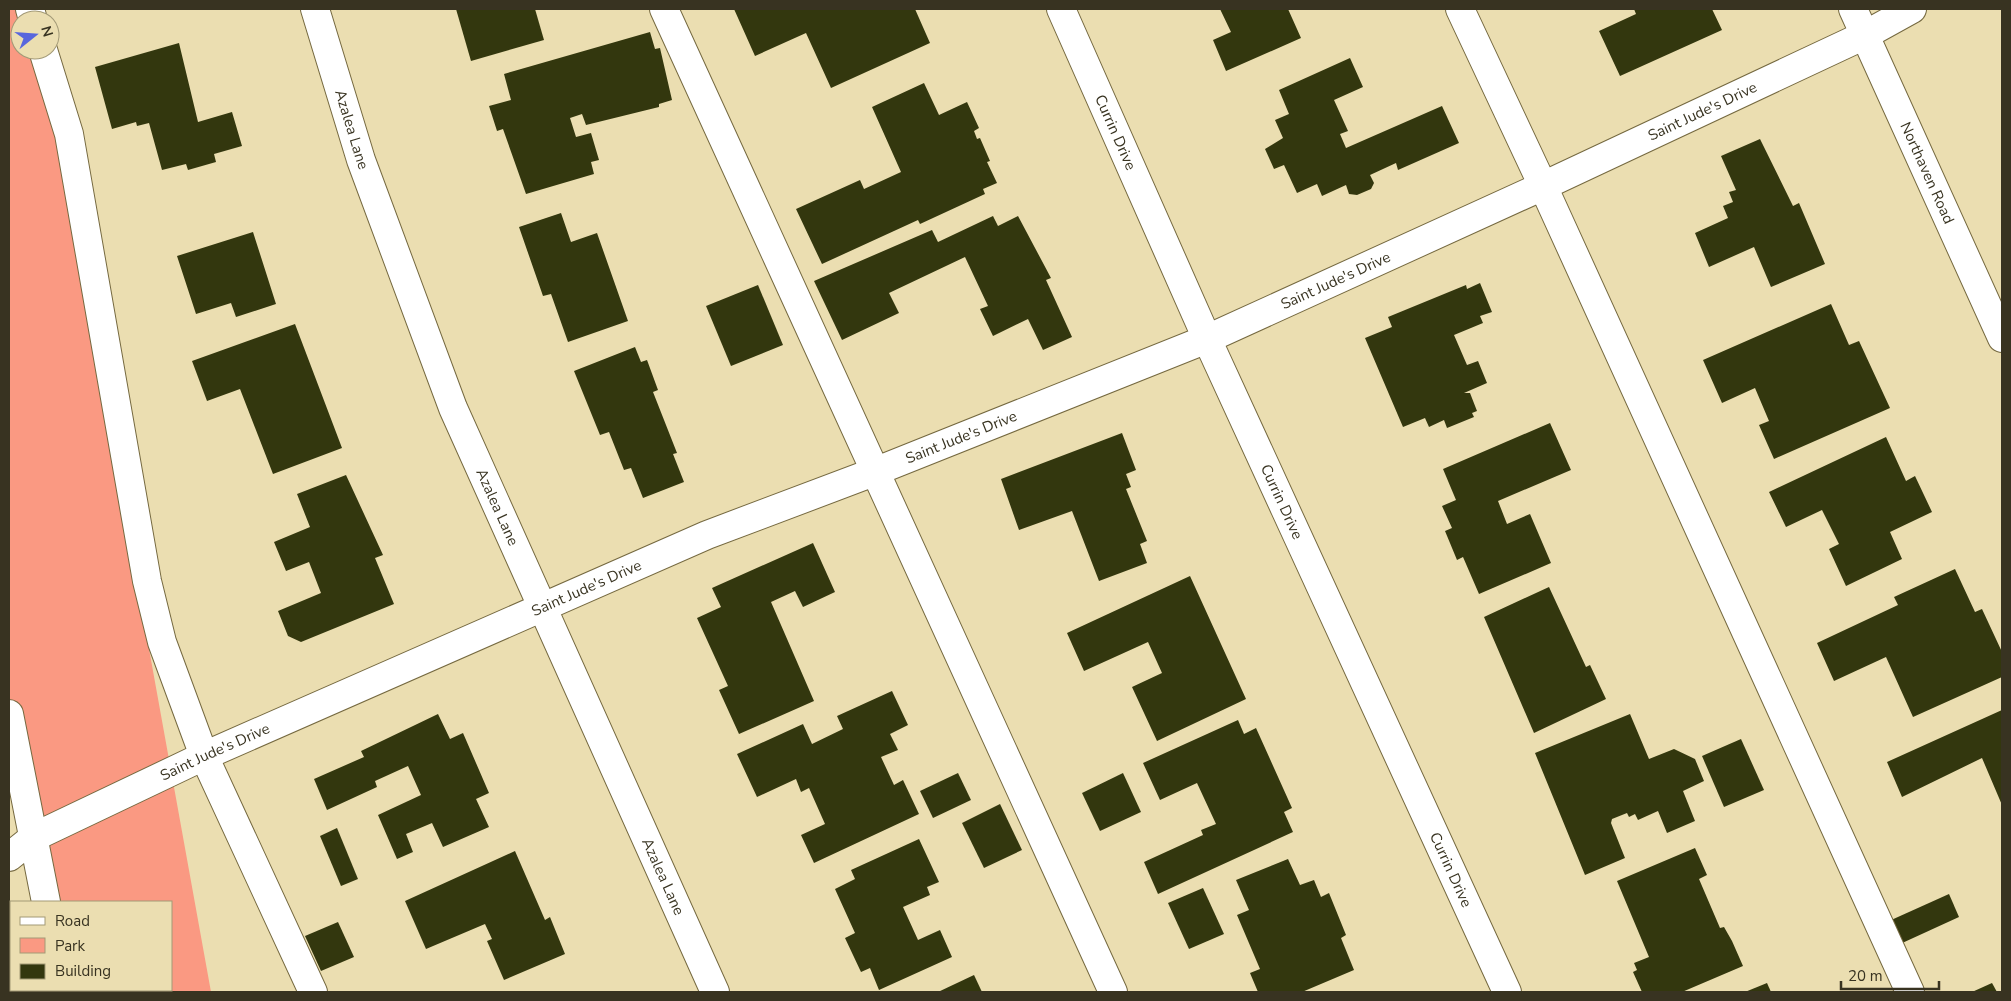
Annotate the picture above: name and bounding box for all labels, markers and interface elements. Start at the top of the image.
north arrow [10,10,60,60]
text: N [36,24,58,39]
street label: Saint Jude's Drive [1645,77,1760,145]
street label: Azalea Lane [330,87,374,172]
street label: Currin Drive [1090,92,1141,173]
street label: Northaven Road [1895,119,1959,227]
street label: Saint Jude's Drive [1277,247,1394,314]
street label: Saint Jude's Drive [902,406,1020,468]
street label: Currin Drive [1256,461,1308,543]
street label: Azalea Lane [471,465,523,549]
street label: Saint Jude's Drive [528,555,645,621]
street label: Saint Jude's Drive [157,718,273,785]
street label: Currin Drive [1425,829,1477,911]
street label: Azalea Lane [637,835,689,918]
legend [10,901,172,991]
text: Road [55,911,90,931]
text: Park [55,936,85,956]
scale bar [1841,958,1938,990]
text: Building [55,961,111,981]
text: 20 m [1848,966,1883,986]

